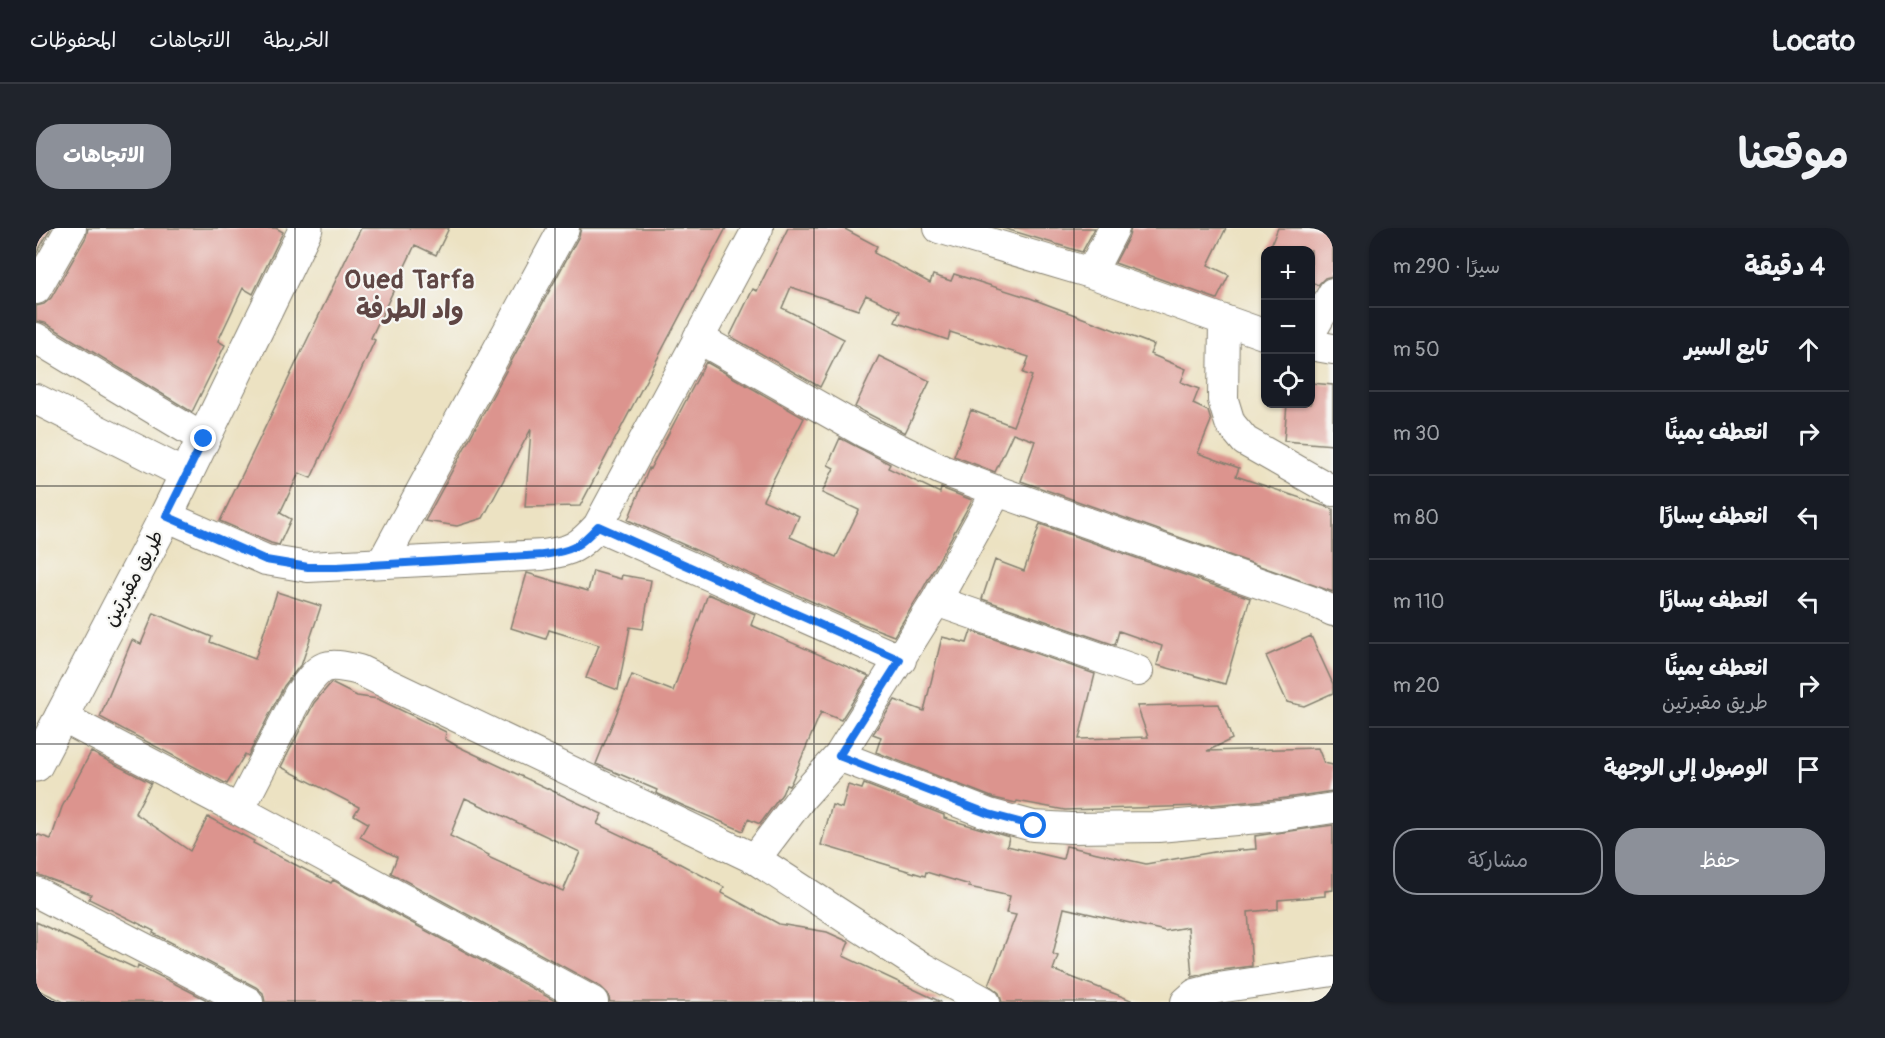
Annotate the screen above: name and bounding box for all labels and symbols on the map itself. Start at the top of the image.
district label: Oued Tarfa واد الطرفة [344,264,476,326]
route end [190,425,216,451]
street label: طريق مقبرتين [98,526,169,631]
route start [1020,812,1046,838]

